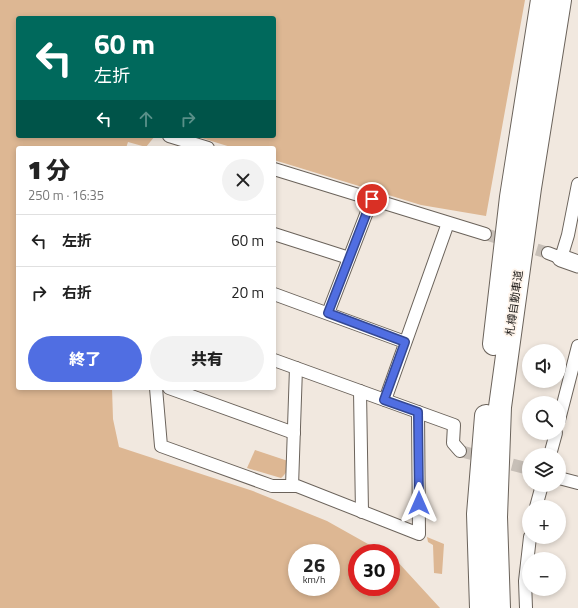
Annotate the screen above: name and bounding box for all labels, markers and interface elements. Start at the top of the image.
text: 60 m [94,22,155,65]
icon: left [28,32,80,84]
text: 左折 [94,62,130,89]
icon: left [93,108,115,130]
icon: ahead [135,108,157,130]
icon: right [177,108,199,130]
text: 1 分 [28,152,70,188]
button: close [222,159,264,201]
pin [355,182,389,216]
text: 250 m · 16:35 [28,185,104,205]
icon: arrive [361,188,383,210]
text: 左折 [62,229,92,252]
text: 60 m [231,229,264,252]
icon: left [28,230,50,252]
street label: 札樽自動車道 [501,269,527,337]
text: 右折 [62,281,92,304]
text: 20 m [231,281,264,304]
icon: right [28,282,50,304]
button: 終了 [28,336,142,382]
button: 共有 [150,336,264,382]
map controls [522,344,566,596]
button: sound [522,344,566,388]
button: search [522,396,566,440]
button: layers [522,448,566,492]
position arrow [398,482,440,524]
button: + [522,500,566,544]
speed limit sign: 30 [348,544,400,596]
text: 26 [303,549,325,580]
button: − [522,552,566,596]
text: km/h [303,572,325,587]

